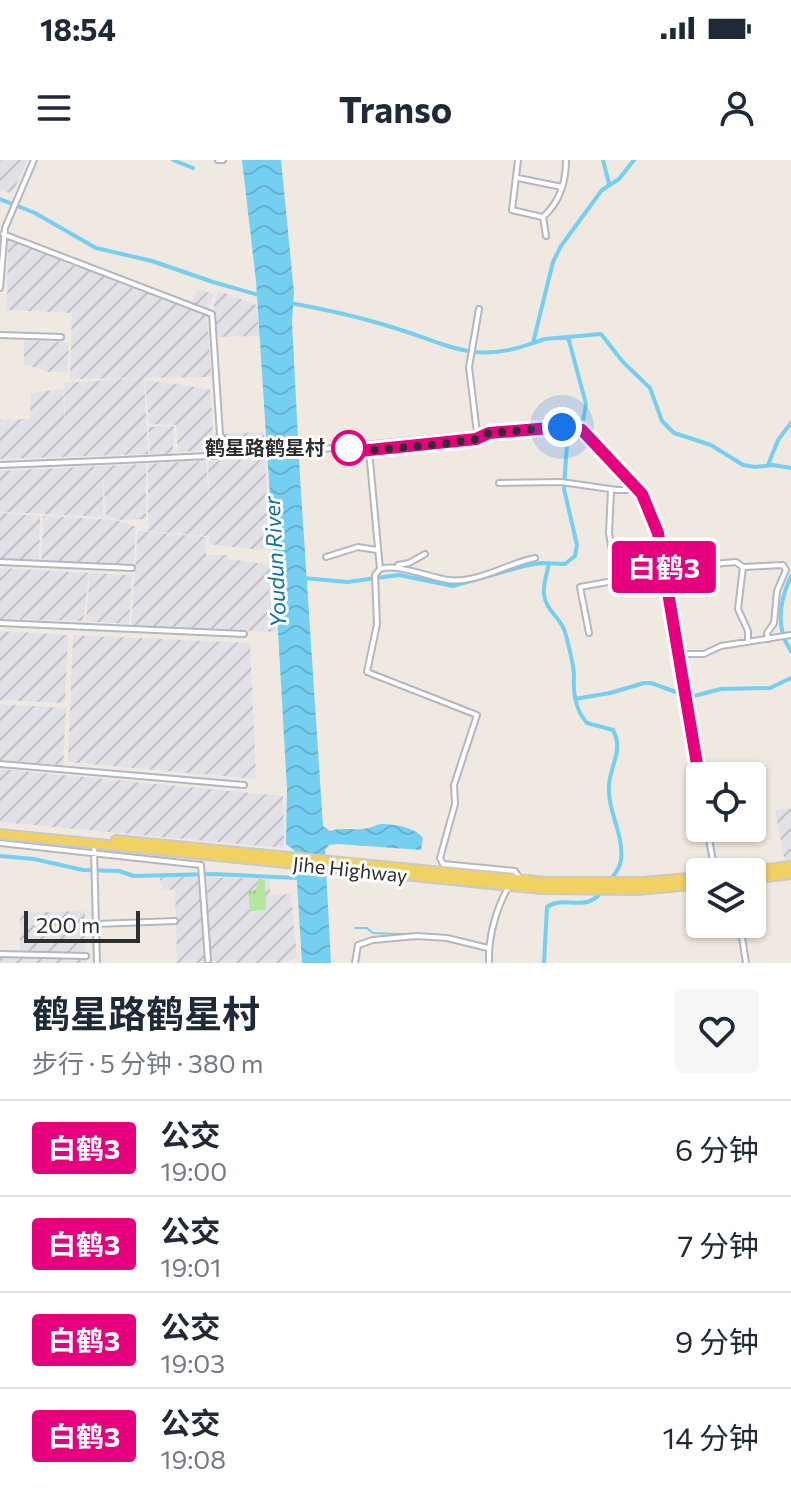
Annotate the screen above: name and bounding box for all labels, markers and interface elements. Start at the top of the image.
text: 18:54 [40,10,116,47]
icon: menu [32,86,76,130]
text: Transo [339,86,452,130]
icon: person [715,86,759,130]
your location [542,407,582,447]
marker: 鹤星路鹤星村 [332,431,366,465]
place label: 鹤星路鹤星村 [205,435,325,459]
water label: Youdun River [258,494,291,628]
line badge: 白鹤3 [618,541,710,593]
text: 白鹤3 [628,550,700,584]
map controls [686,762,766,938]
button: locate [686,762,766,842]
street label: Jihe Highway [291,851,409,887]
button: layers [686,858,766,938]
scale bar [24,907,140,943]
text: 200 m [36,911,100,938]
text: 鹤星路鹤星村 [32,989,260,1036]
button: heart [675,989,759,1073]
text: 步行 · 5 分钟 · 380 m [32,1047,263,1078]
text: 公交 [160,1115,220,1152]
text: 6 分钟 [675,1130,759,1167]
text: 白鹤3 [48,1131,120,1165]
text: 19:00 [160,1155,227,1186]
text: 公交 [160,1211,220,1248]
text: 7 分钟 [677,1226,759,1263]
text: 白鹤3 [48,1227,120,1261]
text: 19:01 [160,1251,221,1282]
text: 公交 [160,1307,220,1344]
text: 9 分钟 [675,1322,759,1359]
text: 白鹤3 [48,1323,120,1357]
text: 19:03 [160,1347,225,1378]
text: 公交 [160,1403,220,1440]
text: 14 分钟 [662,1418,759,1455]
text: 白鹤3 [48,1419,120,1453]
text: 19:08 [160,1443,226,1474]

